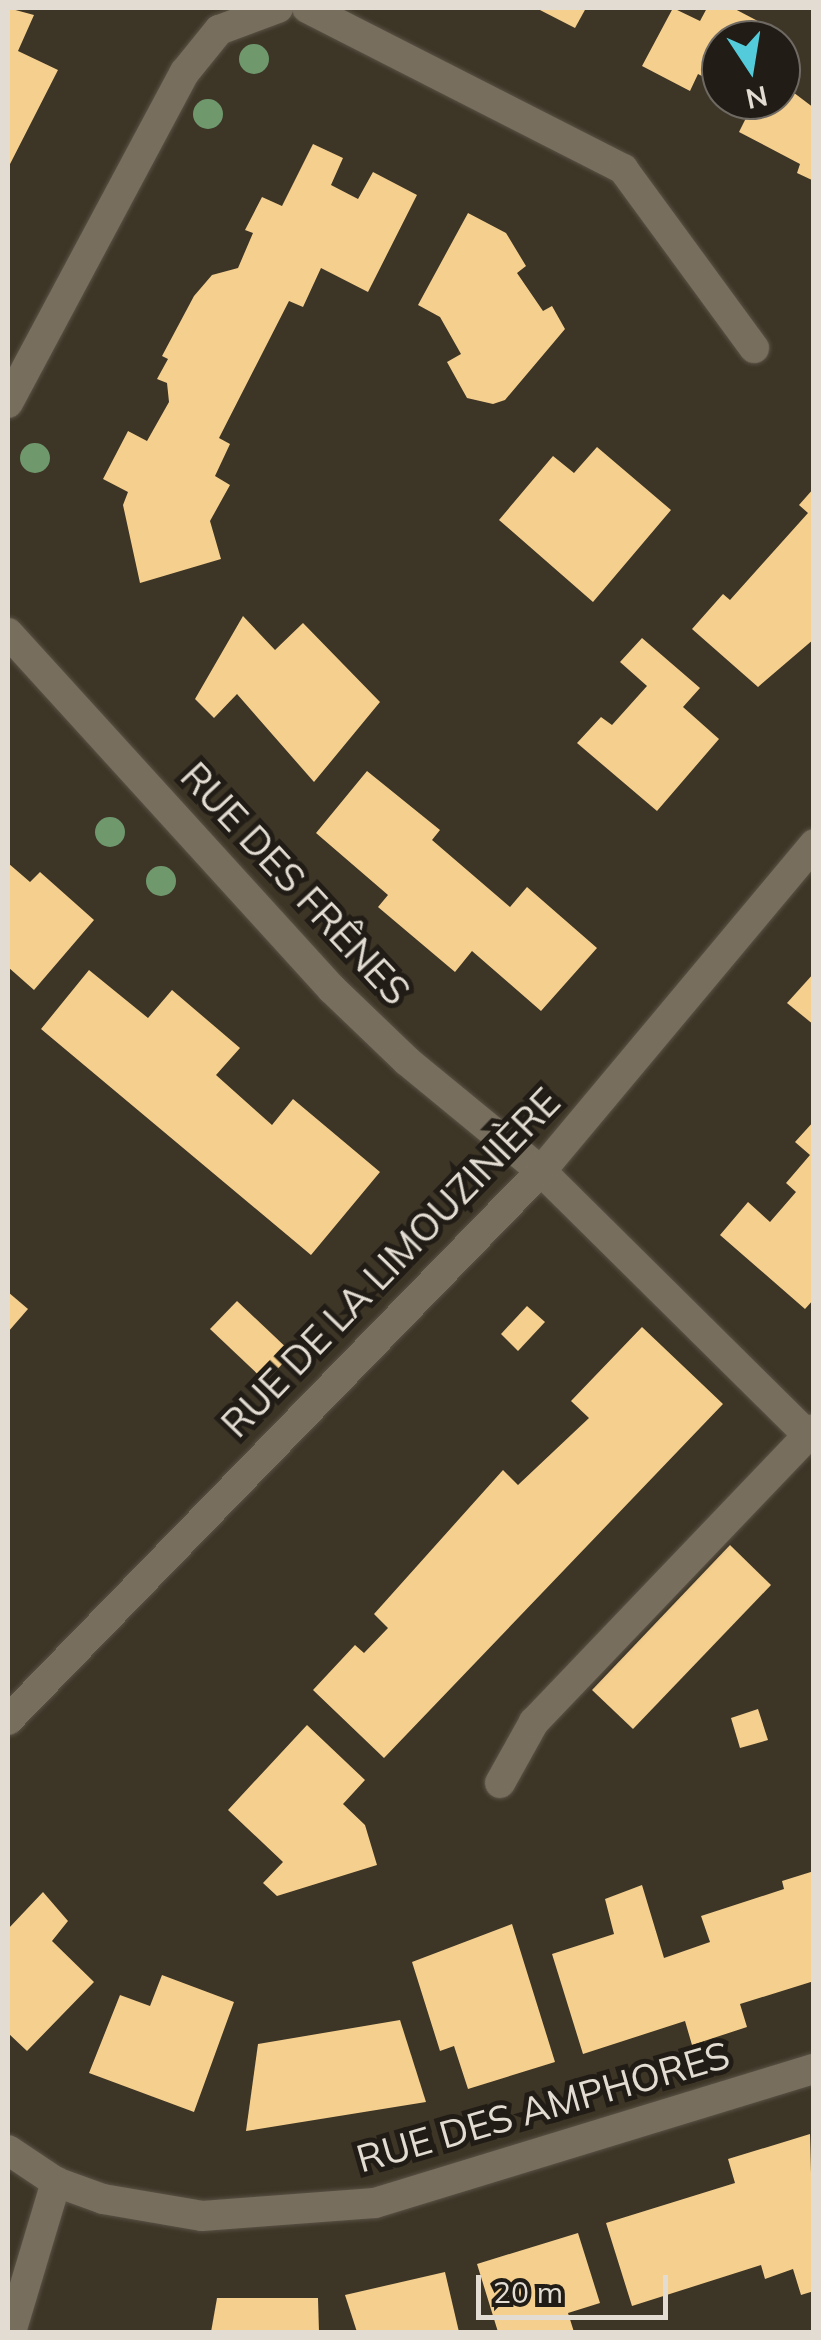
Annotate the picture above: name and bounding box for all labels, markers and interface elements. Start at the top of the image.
north arrow [701,20,801,120]
text: N [743,79,771,117]
street label: RUE DES FRÊNES [171,754,419,1014]
street label: RUE DE LA LIMOUZINIÈRE [213,1079,569,1447]
street label: RUE DES AMPHORES [351,2032,735,2182]
scale bar [481,2255,674,2317]
text: 20 m [493,2273,563,2311]

